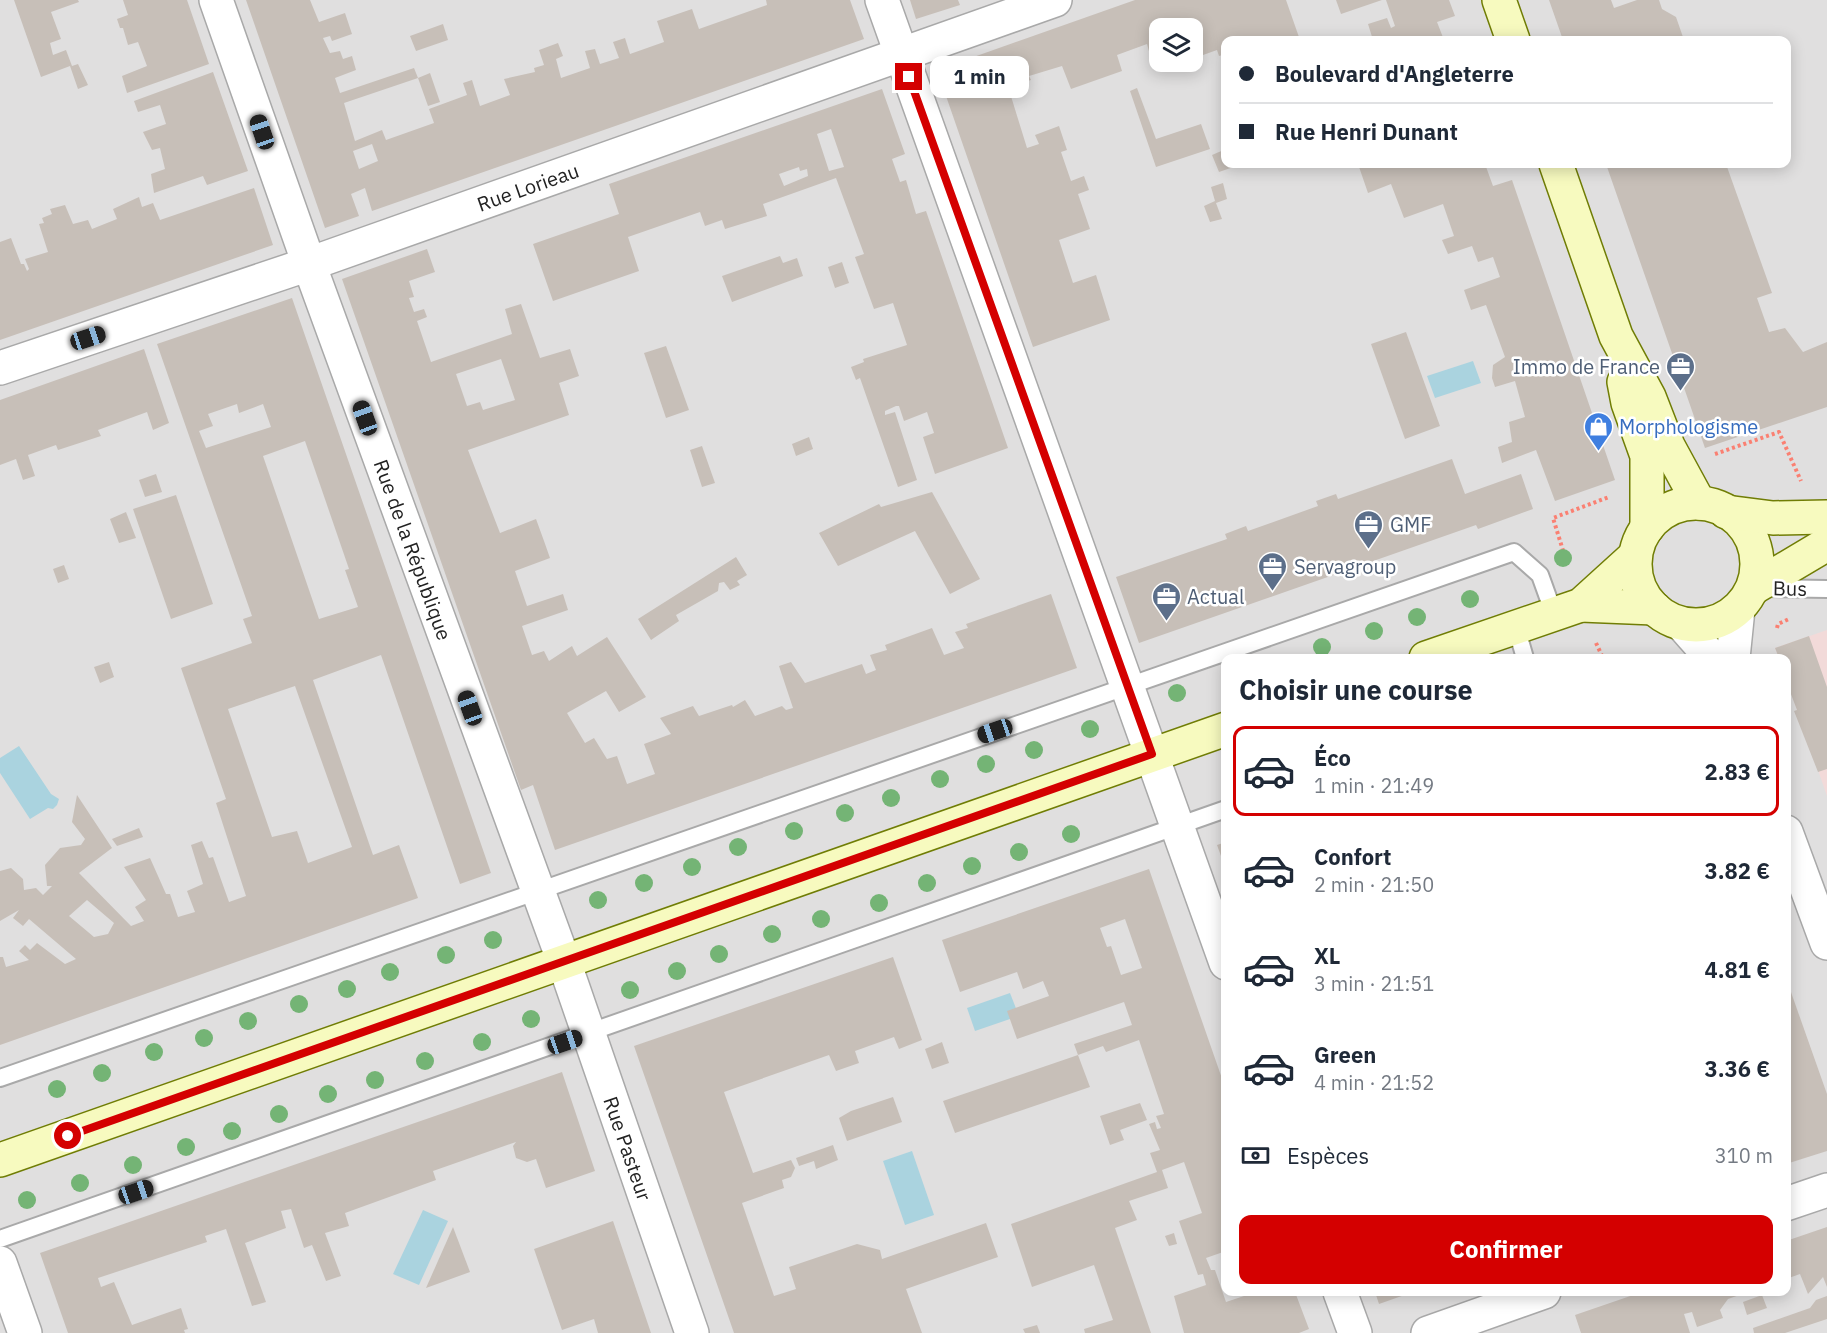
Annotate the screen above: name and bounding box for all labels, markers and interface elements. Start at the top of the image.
map controls [1149,18,1203,72]
button: layers [1149,18,1203,72]
callout: 1 min [930,56,1029,98]
text: Boulevard d'Angleterre [1275,59,1514,88]
route end [895,63,922,90]
text: 1 min [953,63,1006,90]
car [248,112,276,152]
text: Rue Henri Dunant [1275,117,1458,146]
street label: Rue Lorieau [473,156,582,217]
car [68,324,108,352]
office icon: Immo de France [1665,350,1697,392]
place label: Immo de France [1513,353,1660,380]
car [350,398,380,438]
shop icon: Morphologisme [1582,410,1614,452]
place label: Morphologisme [1619,413,1758,440]
street label: Rue de la République [368,455,459,644]
office icon: GMF [1353,508,1385,550]
place label: GMF [1390,511,1431,538]
office icon: Servagroup [1257,550,1289,592]
place label: Servagroup [1294,553,1396,580]
street label: Bus [1773,574,1807,602]
office icon: Actual [1150,580,1182,622]
place label: Actual [1187,583,1244,610]
text: Choisir une course [1239,672,1473,707]
car [455,688,485,728]
car [975,717,1015,745]
text: Éco [1314,743,1351,772]
icon: car [1242,744,1296,798]
text: 2.83 € [1705,757,1770,786]
text: 1 min · 21:49 [1314,772,1434,799]
text: Confort [1314,842,1392,871]
icon: car [1242,843,1296,897]
text: 3.82 € [1705,856,1770,885]
text: 2 min · 21:50 [1314,871,1434,898]
text: XL [1314,941,1340,970]
icon: car [1242,942,1296,996]
text: 4.81 € [1705,955,1770,984]
text: 3 min · 21:51 [1314,970,1434,997]
car [545,1028,585,1056]
text: Green [1314,1040,1376,1069]
icon: car [1242,1041,1296,1095]
text: 3.36 € [1705,1054,1770,1083]
text: 4 min · 21:52 [1314,1069,1434,1096]
street label: Rue Pasteur [598,1092,659,1204]
route start [54,1122,81,1149]
icon: cash [1239,1139,1272,1172]
text: Espèces [1287,1141,1369,1170]
text: 310 m [1715,1142,1773,1169]
car [116,1178,156,1206]
button: Confirmer [1239,1215,1773,1284]

